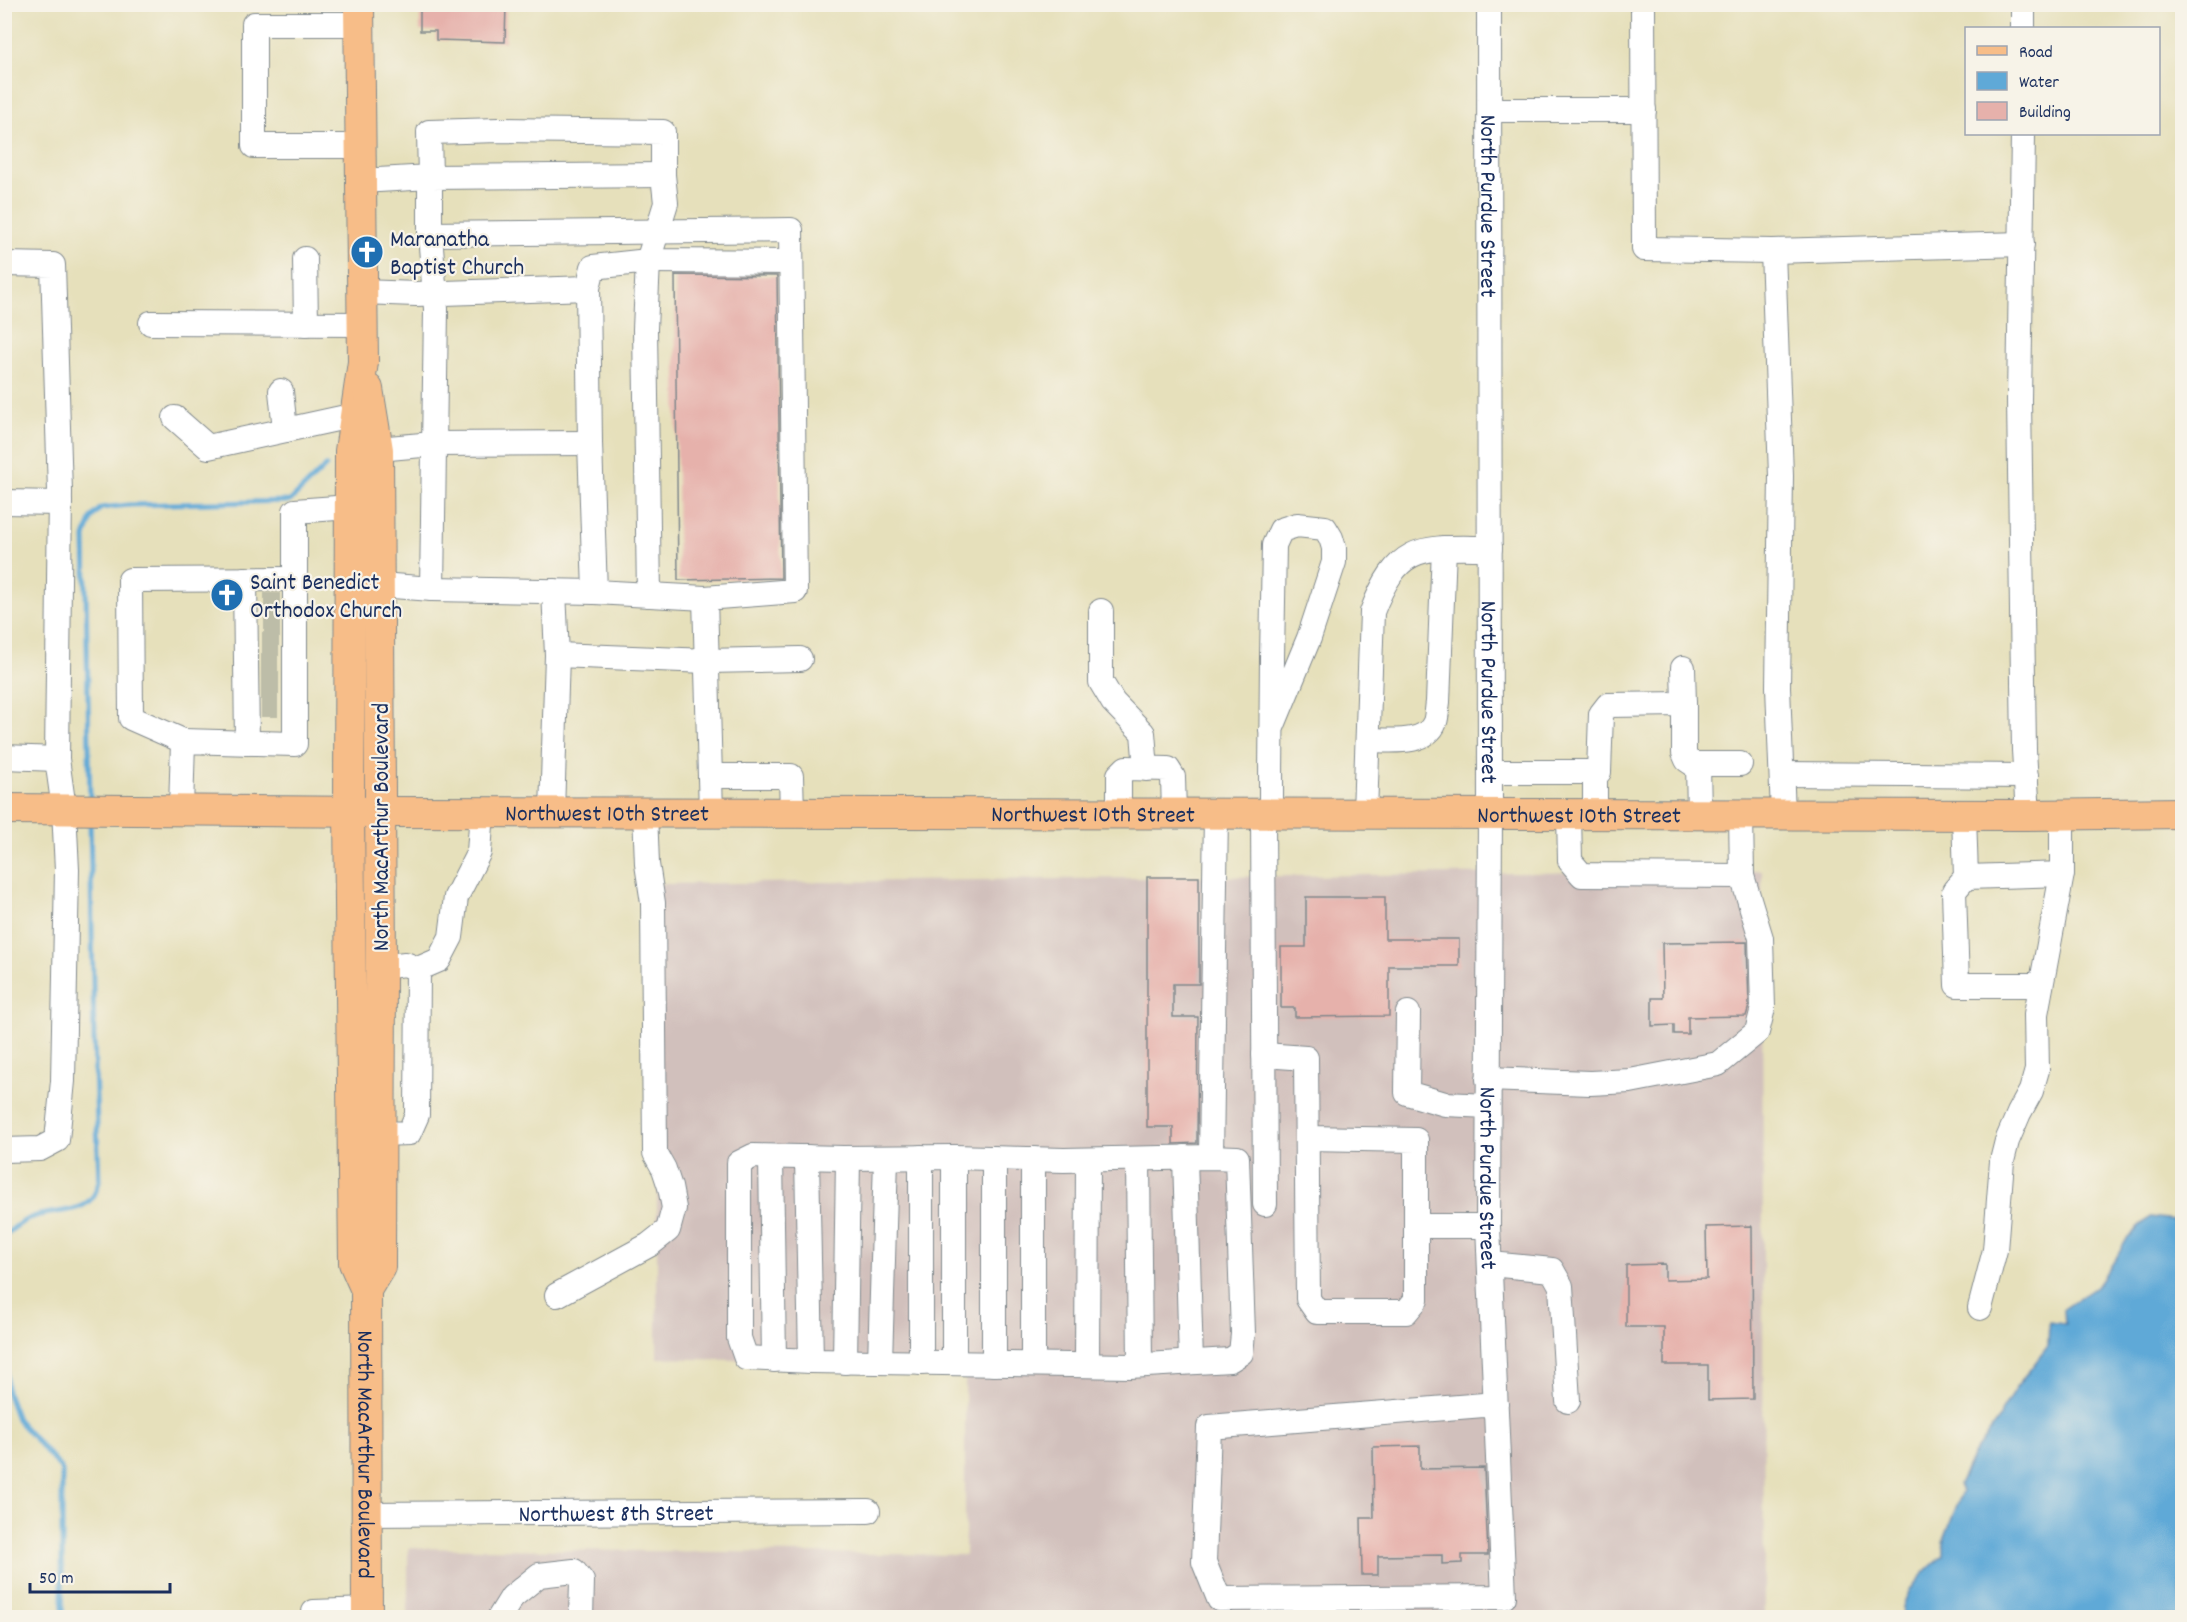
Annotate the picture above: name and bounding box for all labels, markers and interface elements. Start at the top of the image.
legend [1965,27,2160,135]
text: Road [2019,41,2053,66]
text: Water [2019,71,2059,96]
text: Building [2019,101,2071,126]
street label: North Purdue Street [1469,114,1503,298]
place label: Maranatha Baptist Church [390,224,524,286]
church icon: Maranatha Baptist Church [349,234,385,270]
place label: Saint Benedict Orthodox Church [250,567,402,629]
church icon: Saint Benedict Orthodox Church [209,577,245,613]
street label: North Purdue Street [1470,600,1504,784]
street label: North MacArthur Boulevard [366,703,400,951]
street label: Northwest 10th Street [505,798,709,833]
street label: Northwest 10th Street [991,799,1195,833]
street label: Northwest 10th Street [1477,800,1681,834]
street label: North Purdue Street [1468,1086,1504,1270]
street label: North MacArthur Boulevard [346,1330,381,1579]
street label: Northwest 8th Street [518,1498,714,1533]
scale bar [30,1556,170,1594]
text: 50 m [39,1567,74,1592]

